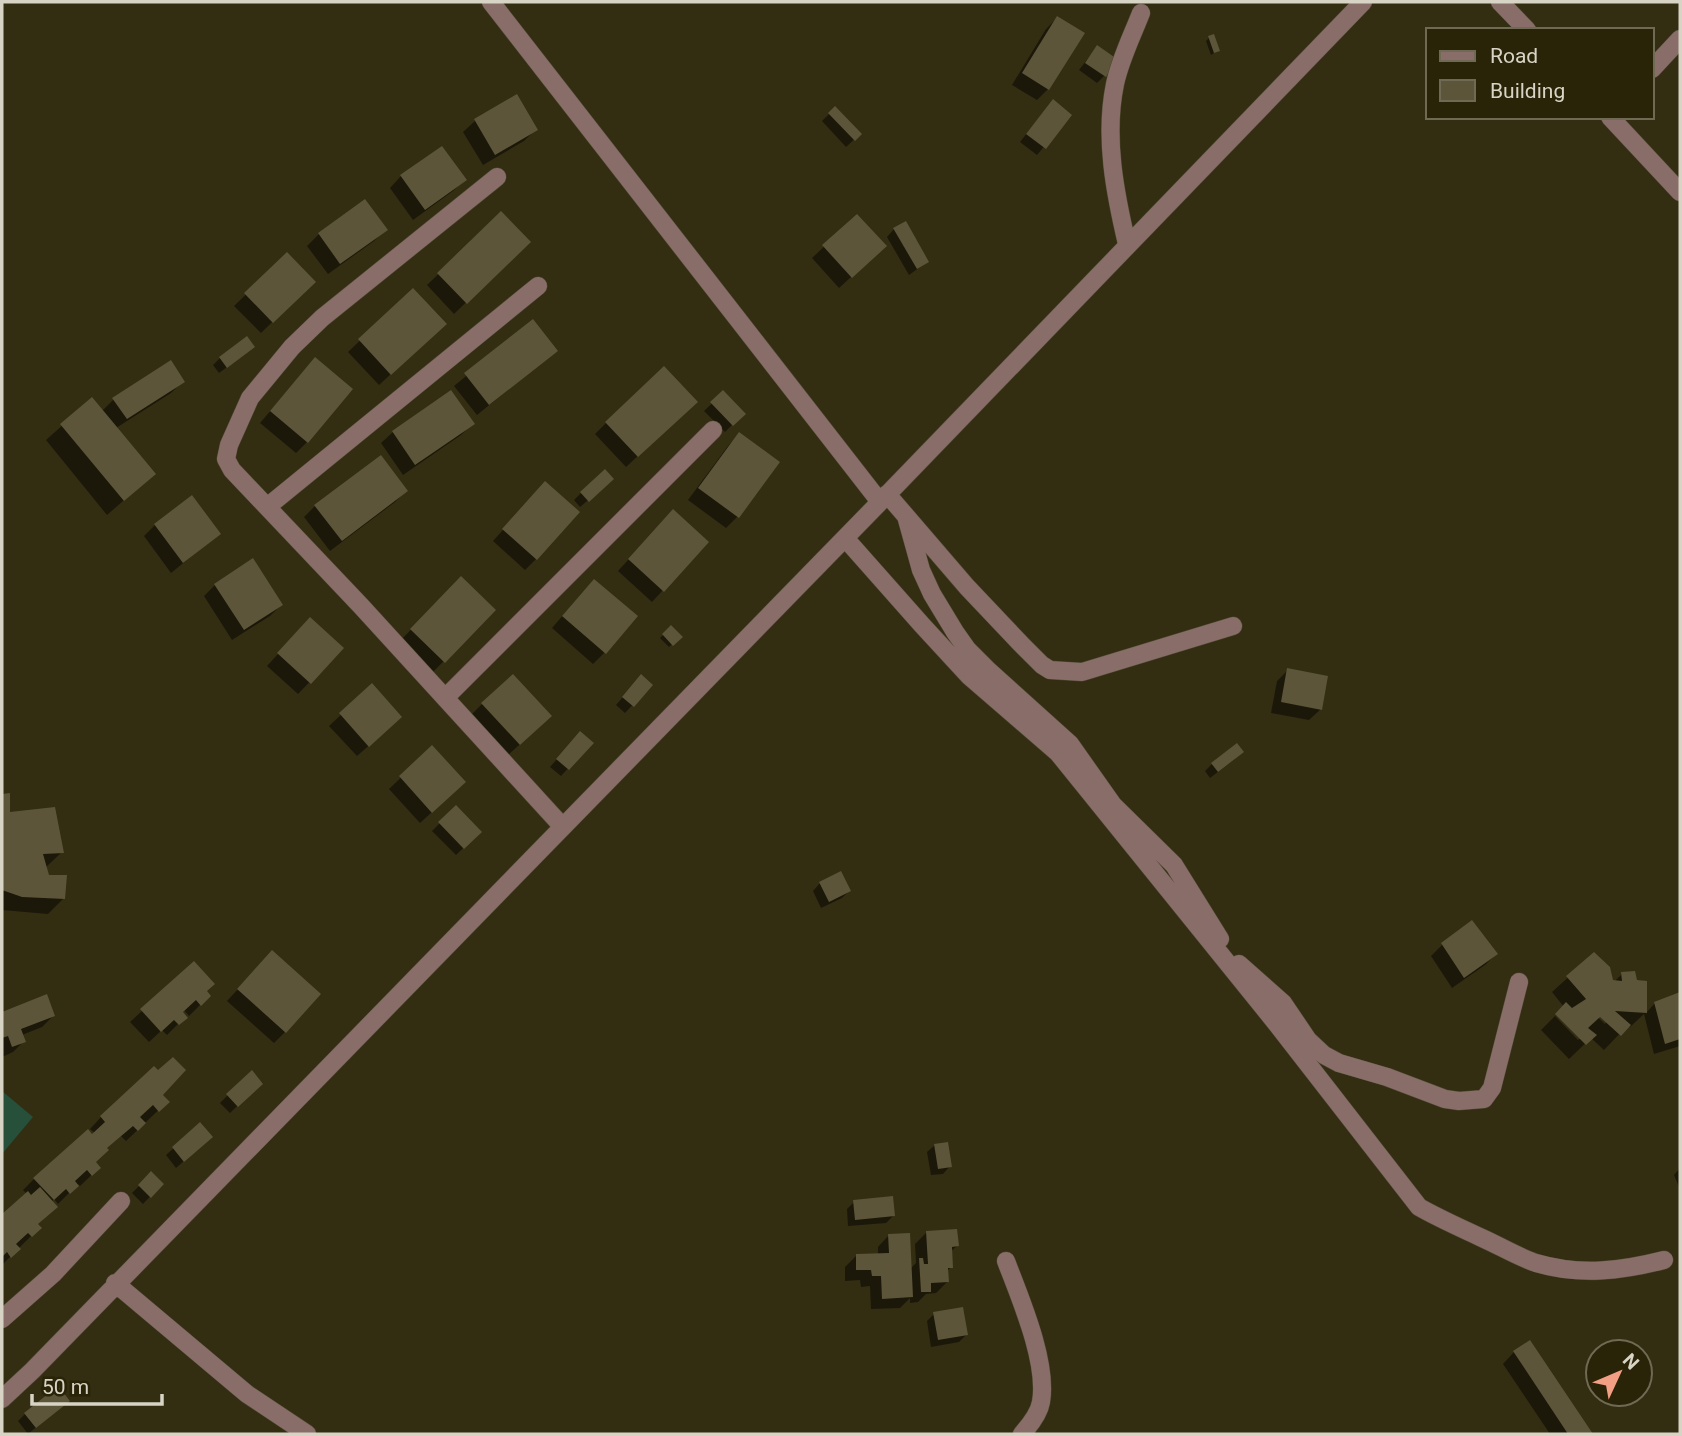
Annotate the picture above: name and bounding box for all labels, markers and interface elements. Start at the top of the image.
legend [1426,28,1654,119]
text: Road [1490,44,1538,68]
text: Building [1490,79,1565,103]
north arrow [1584,1338,1654,1408]
text: N [1618,1349,1644,1374]
scale bar [32,1362,161,1406]
text: 50 m [42,1375,89,1399]

